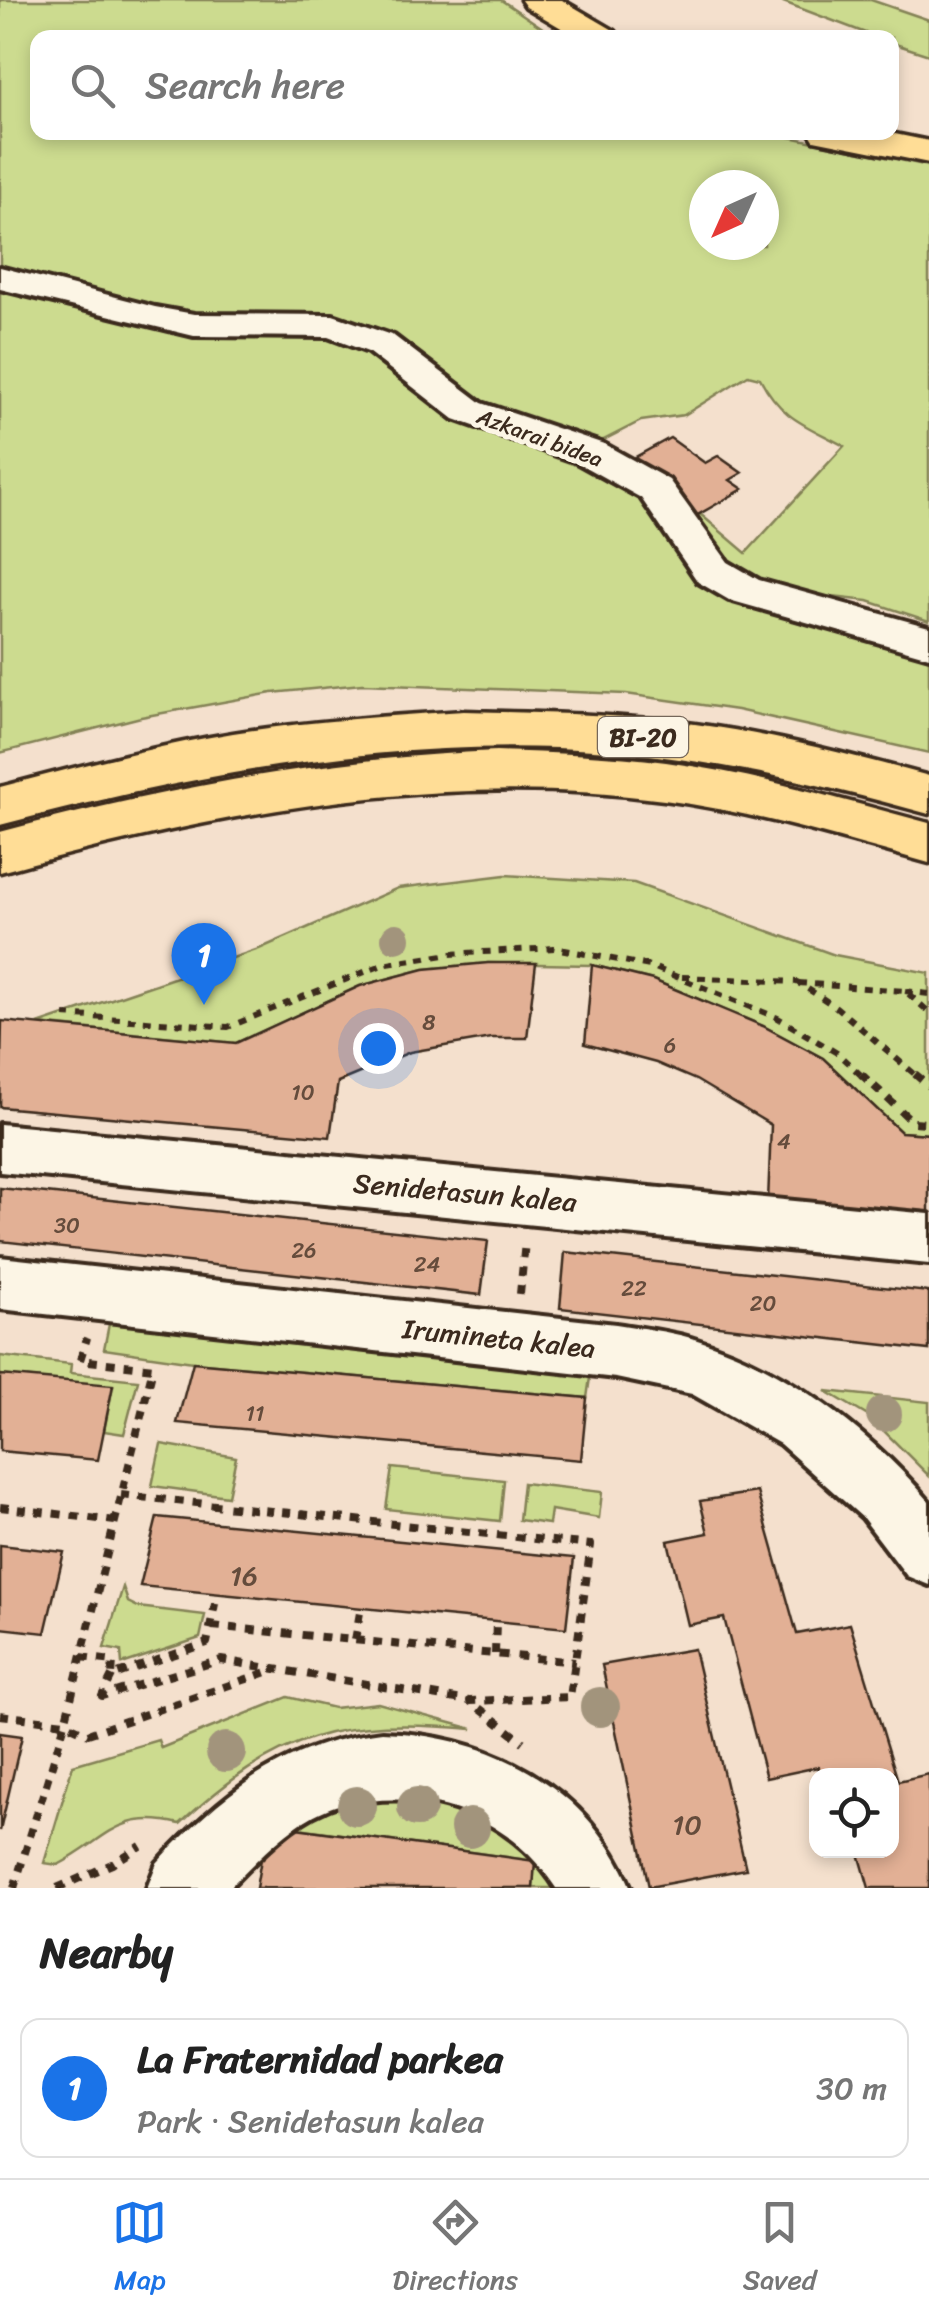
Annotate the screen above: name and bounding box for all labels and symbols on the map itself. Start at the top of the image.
north arrow [689,170,779,260]
street label: Azkarai bidea [470,396,608,478]
road number: BI-20 [598,717,688,757]
pin: 1 [172,922,236,1005]
house number: 8 [422,1003,436,1042]
your location [353,1023,404,1074]
house number: 6 [664,1026,676,1065]
house number: 10 [291,1073,315,1112]
house number: 4 [777,1122,791,1161]
street label: Senidetasun kalea [351,1158,580,1227]
house number: 30 [54,1206,80,1245]
house number: 26 [291,1231,317,1270]
house number: 24 [414,1245,440,1284]
house number: 22 [621,1269,647,1308]
house number: 20 [750,1284,776,1323]
street label: Irumineta kalea [399,1304,598,1373]
house number: 11 [246,1394,264,1433]
house number: 16 [230,1551,258,1600]
house number: 10 [672,1800,702,1849]

